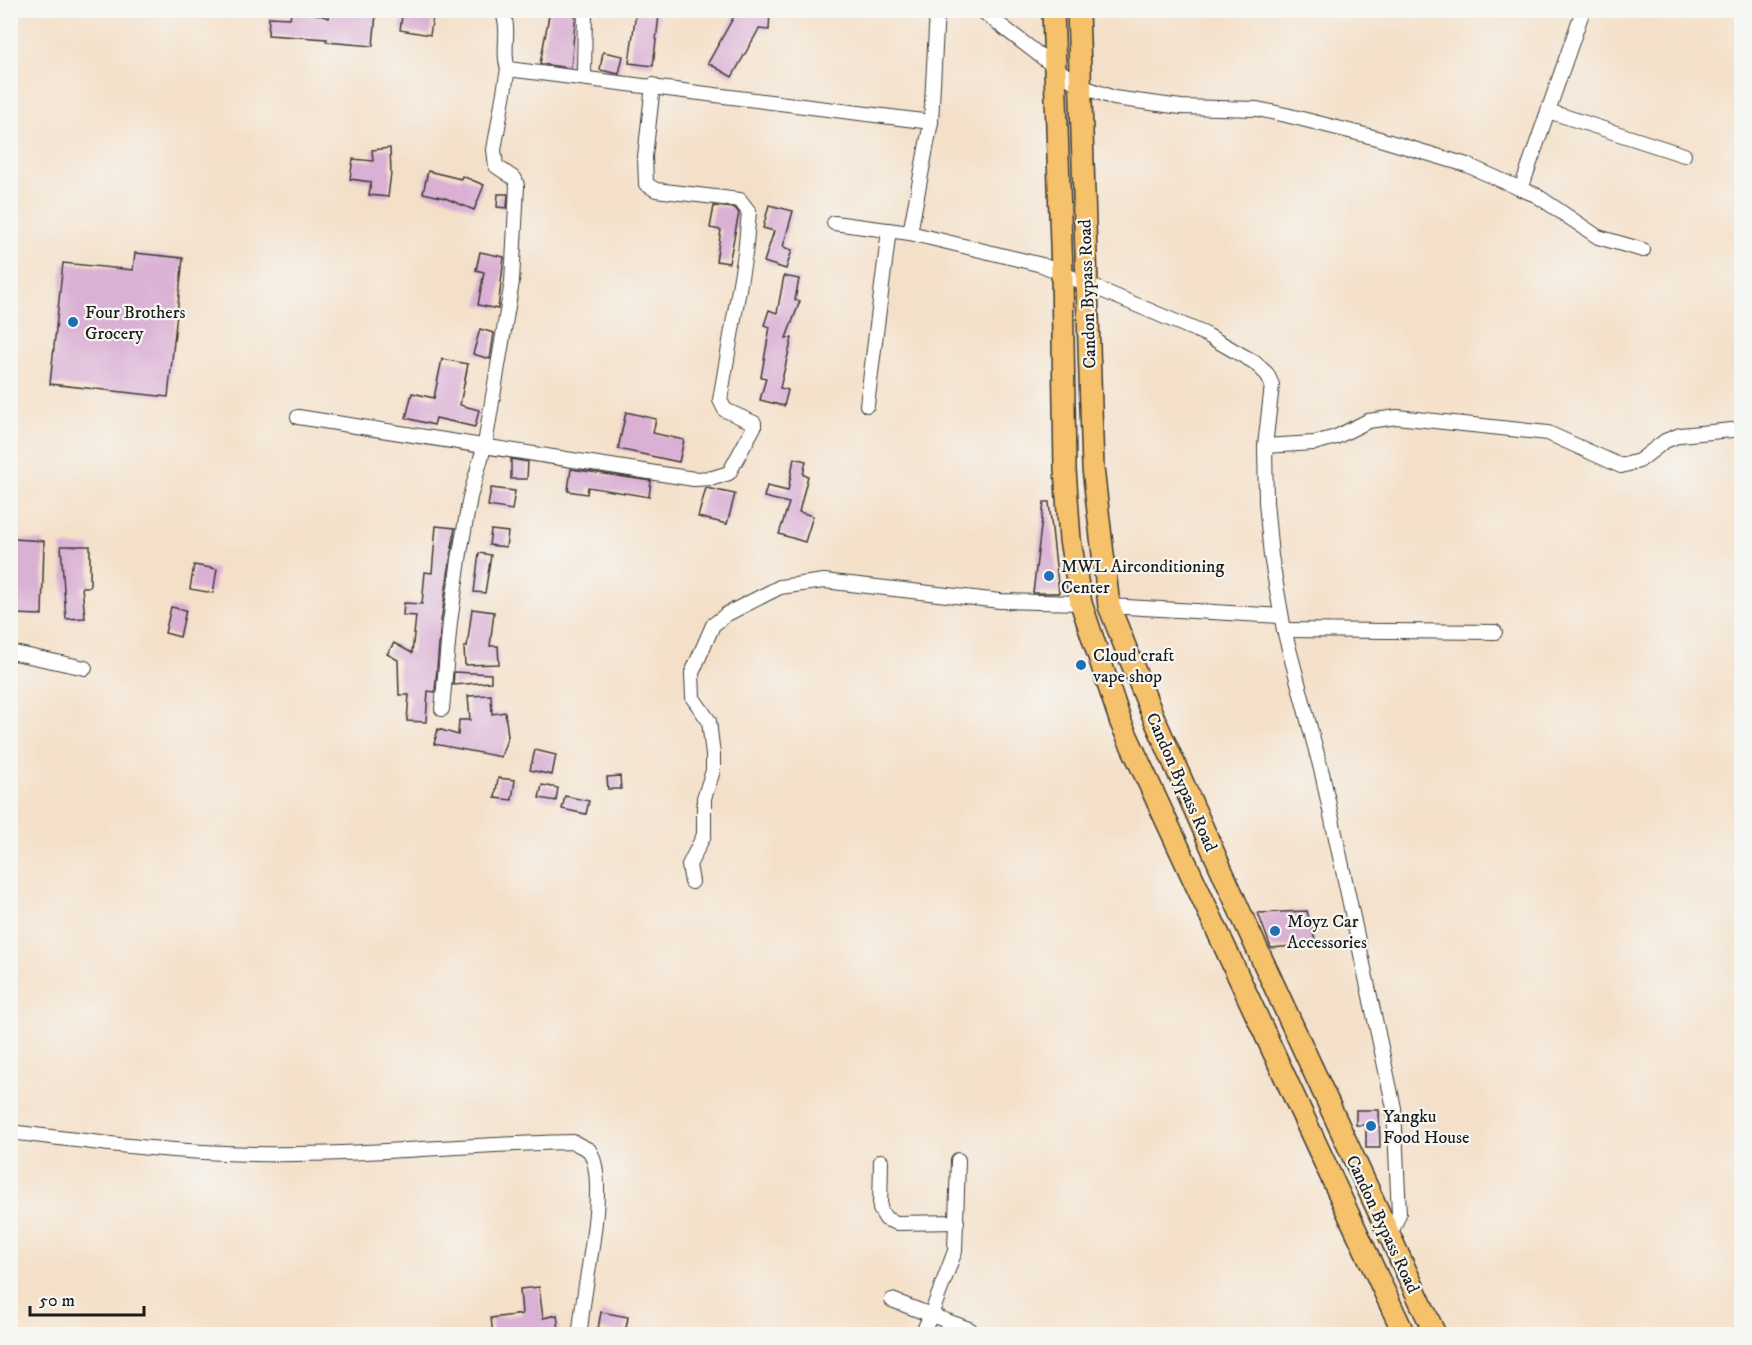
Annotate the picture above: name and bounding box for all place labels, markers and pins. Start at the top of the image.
place label: Four Brothers Grocery [85,302,186,345]
marker: Four Brothers Grocery [66,315,80,329]
place label: MWL Airconditioning Center [1061,556,1225,599]
marker: MWL Airconditioning Center [1042,569,1056,583]
place label: Cloud craft vape shop [1092,645,1174,688]
marker: Cloud craft vape shop [1074,658,1088,672]
place label: Moyz Car Accessories [1287,911,1367,954]
marker: Moyz Car Accessories [1268,924,1282,938]
place label: Yangku Food House [1383,1106,1470,1149]
marker: Yangku Food House [1364,1119,1378,1133]

